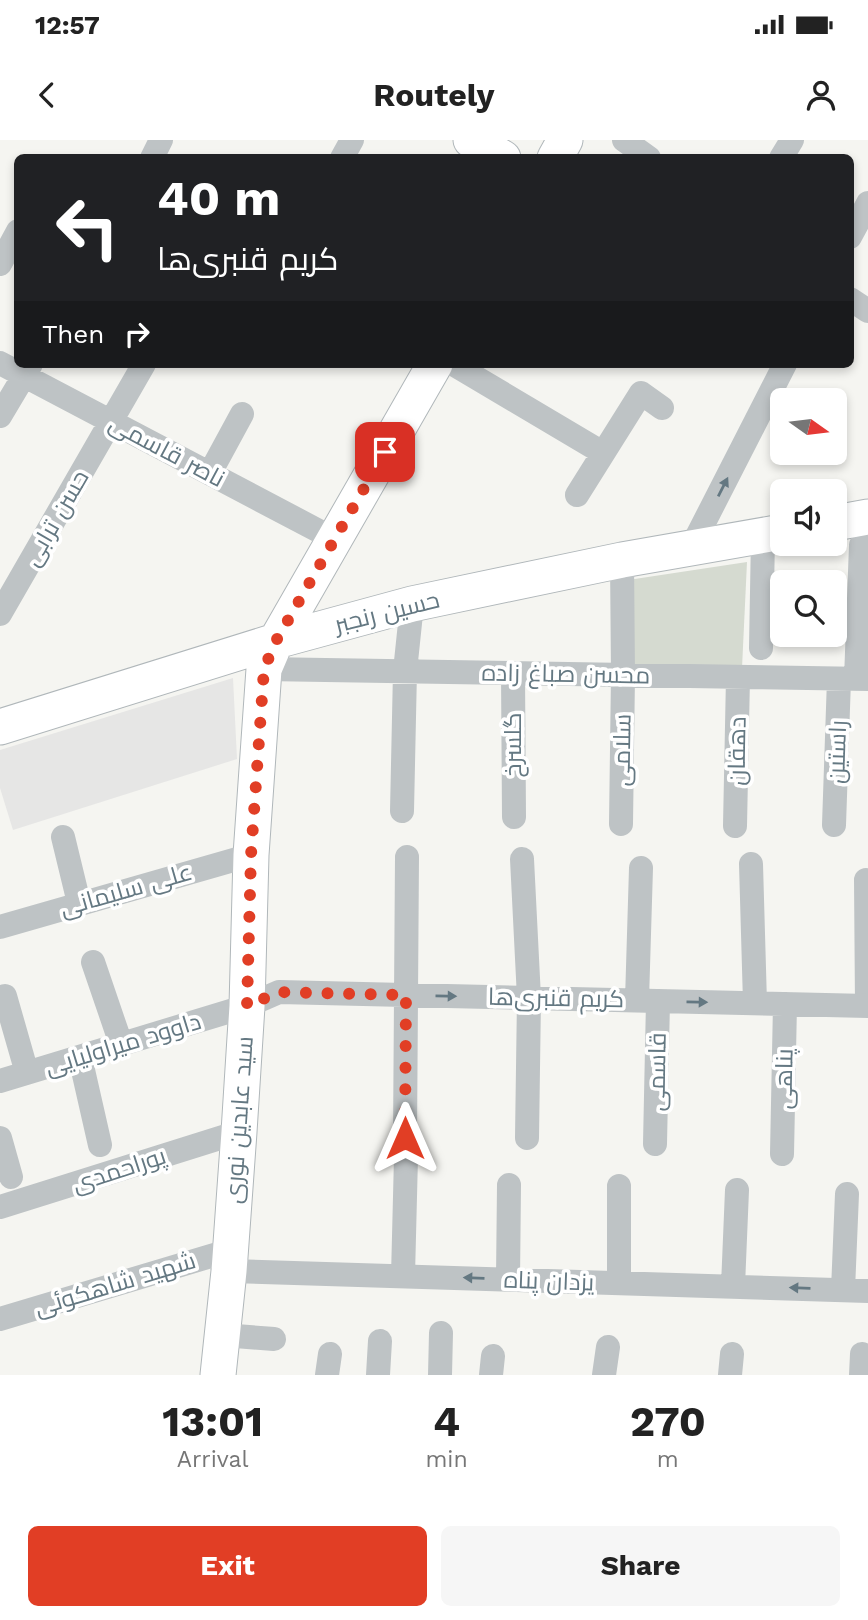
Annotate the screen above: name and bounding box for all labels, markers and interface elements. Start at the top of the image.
text: 12:57 [35,10,100,40]
icon: back [28,76,66,114]
text: Routely [373,76,495,114]
icon: person [802,76,840,114]
text: 40 m [157,169,280,227]
icon: left [42,182,133,273]
text: کریم قنبری‌ها [157,240,339,278]
icon: right [118,315,156,353]
text: Then [42,319,104,349]
north arrow [770,388,847,466]
map controls [770,388,847,647]
street label: ناصر قاسمی [105,409,229,493]
pin [355,422,415,482]
icon: arrive [366,433,404,471]
street label: حسن ترابی [17,465,95,571]
one-way arrow [717,477,728,497]
button: sound [770,479,847,556]
button: search [770,570,847,647]
street label: حسین رنجبر [330,585,443,639]
street label: محسن صباغ زاده [481,659,651,691]
street label: گلسرخ [499,713,529,777]
street label: سلامی [607,713,637,787]
street label: دهقان [722,716,752,786]
street label: راستین [822,720,852,784]
street label: علی سلیمانی [57,858,195,922]
street label: کریم قنبری‌ها [488,983,624,1015]
one-way arrow [435,990,457,1001]
one-way arrow [687,996,709,1007]
street label: داوود میراولیایی [42,1007,204,1081]
street label: قاسمی [642,1032,672,1112]
street label: سید عابدین نوری [219,1035,259,1205]
street label: پناهی [769,1048,801,1110]
position arrow [368,1101,442,1175]
street label: پوراحمدی [69,1142,171,1200]
street label: شهید شاهکوئی [31,1246,199,1322]
street label: یزدان پناه [503,1265,595,1299]
one-way arrow [463,1273,485,1284]
one-way arrow [789,1283,811,1294]
text: 13:01 [162,1397,263,1446]
text: 4 [433,1397,460,1446]
text: 270 [630,1397,706,1446]
text: Arrival [177,1446,249,1473]
text: min [425,1446,468,1473]
text: m [657,1446,679,1473]
button: Exit [28,1526,427,1606]
button: Share [441,1526,840,1606]

